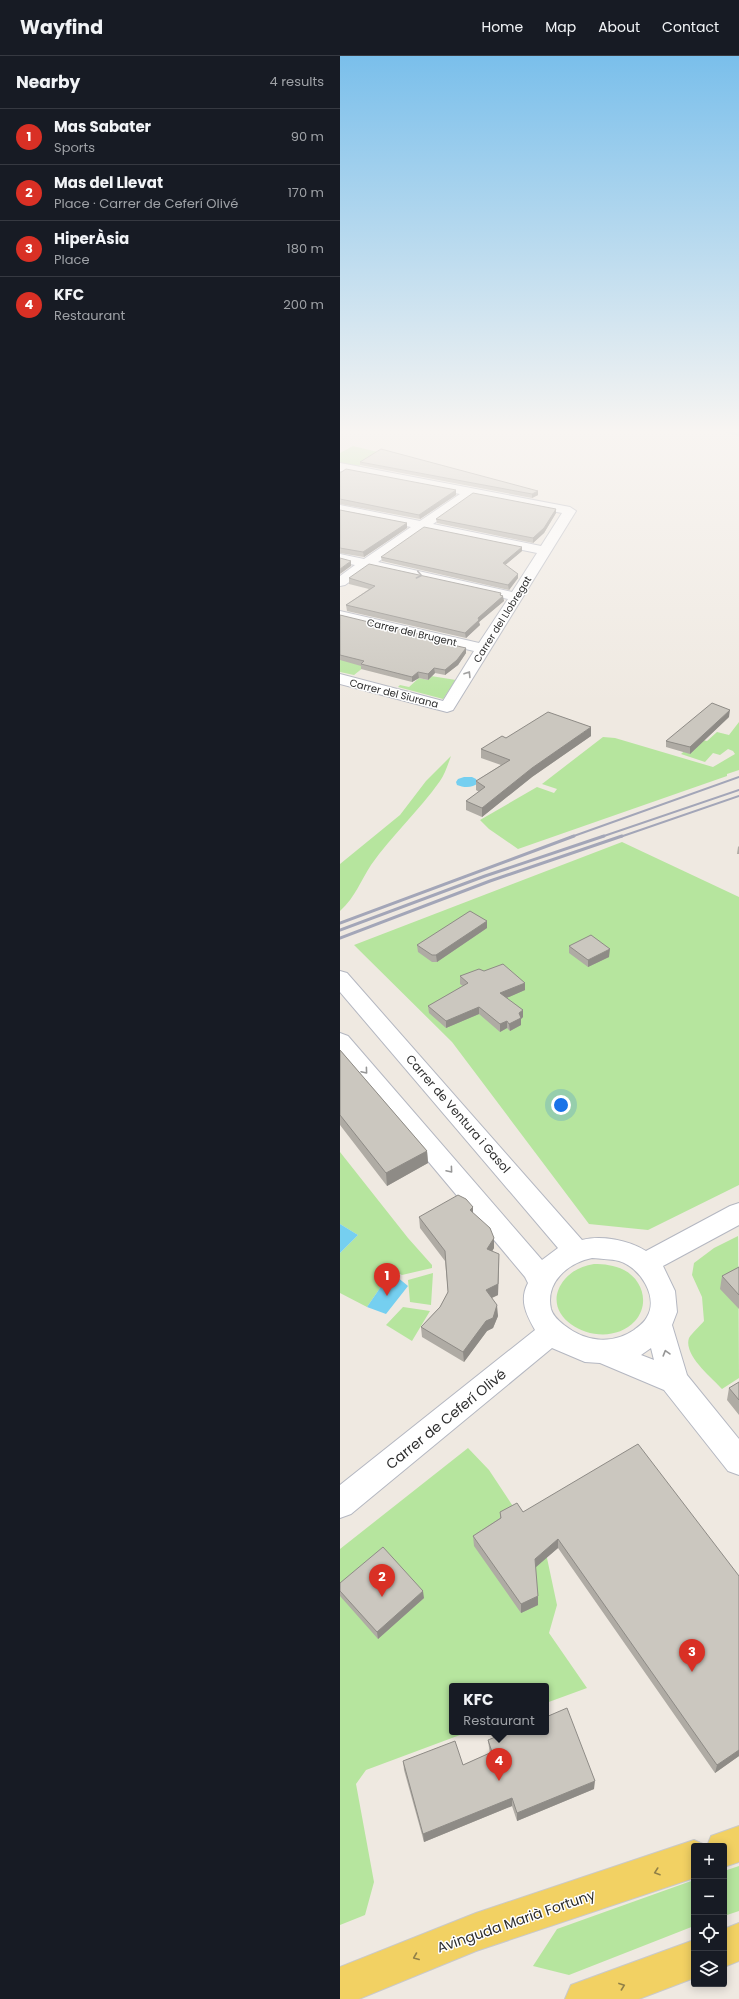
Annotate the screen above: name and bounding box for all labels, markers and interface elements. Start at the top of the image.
text: Wayfind [20,14,103,41]
text: Home [481,17,523,37]
text: Map [545,17,576,37]
text: About [598,17,640,37]
text: Contact [662,17,719,37]
text: Nearby [16,70,80,94]
text: 4 results [270,72,324,91]
text: Mas Sabater [54,116,151,137]
text: 1 [27,127,31,146]
text: 90 m [291,127,324,146]
text: Sports [54,138,95,157]
text: Mas del Llevat [54,172,163,193]
text: 2 [25,183,33,202]
text: 170 m [288,183,324,202]
text: Place · Carrer de Ceferí Olivé [54,194,238,213]
text: HiperÀsia [54,228,129,249]
text: 3 [25,239,33,258]
text: 180 m [287,239,324,258]
text: Place [54,250,89,269]
text: KFC [54,284,84,305]
text: 4 [25,295,33,314]
text: 200 m [283,295,324,314]
text: Restaurant [54,306,125,325]
one-way arrow [416,571,422,579]
street label: Carrer del Llobregat [470,573,535,666]
street label: Carrer del Brugent [365,615,459,650]
one-way arrow [463,671,470,678]
street label: Carrer del Siurana [348,675,440,712]
street label: Carrer de Ventura i Gasol [402,1051,515,1177]
one-way arrow [361,1066,368,1074]
your location [551,1095,571,1115]
one-way arrow [445,1165,452,1172]
pin: 1 [374,1263,400,1296]
one-way arrow [662,1349,671,1356]
street label: Carrer de Ceferí Olivé [381,1364,511,1474]
pin: 2 [369,1564,395,1597]
pin: 3 [679,1639,705,1672]
popup [449,1683,549,1735]
text: KFC [463,1689,493,1710]
text: Restaurant [463,1711,535,1730]
pin: 4 [486,1748,512,1781]
map controls [691,1843,727,1987]
button: + [691,1843,727,1879]
one-way arrow [654,1867,661,1876]
button: − [691,1879,727,1915]
street label: Avinguda Marià Fortuny [434,1884,598,1958]
button: locate [691,1915,727,1951]
button: layers [691,1951,727,1987]
one-way arrow [412,1952,419,1960]
one-way arrow [618,1982,625,1990]

